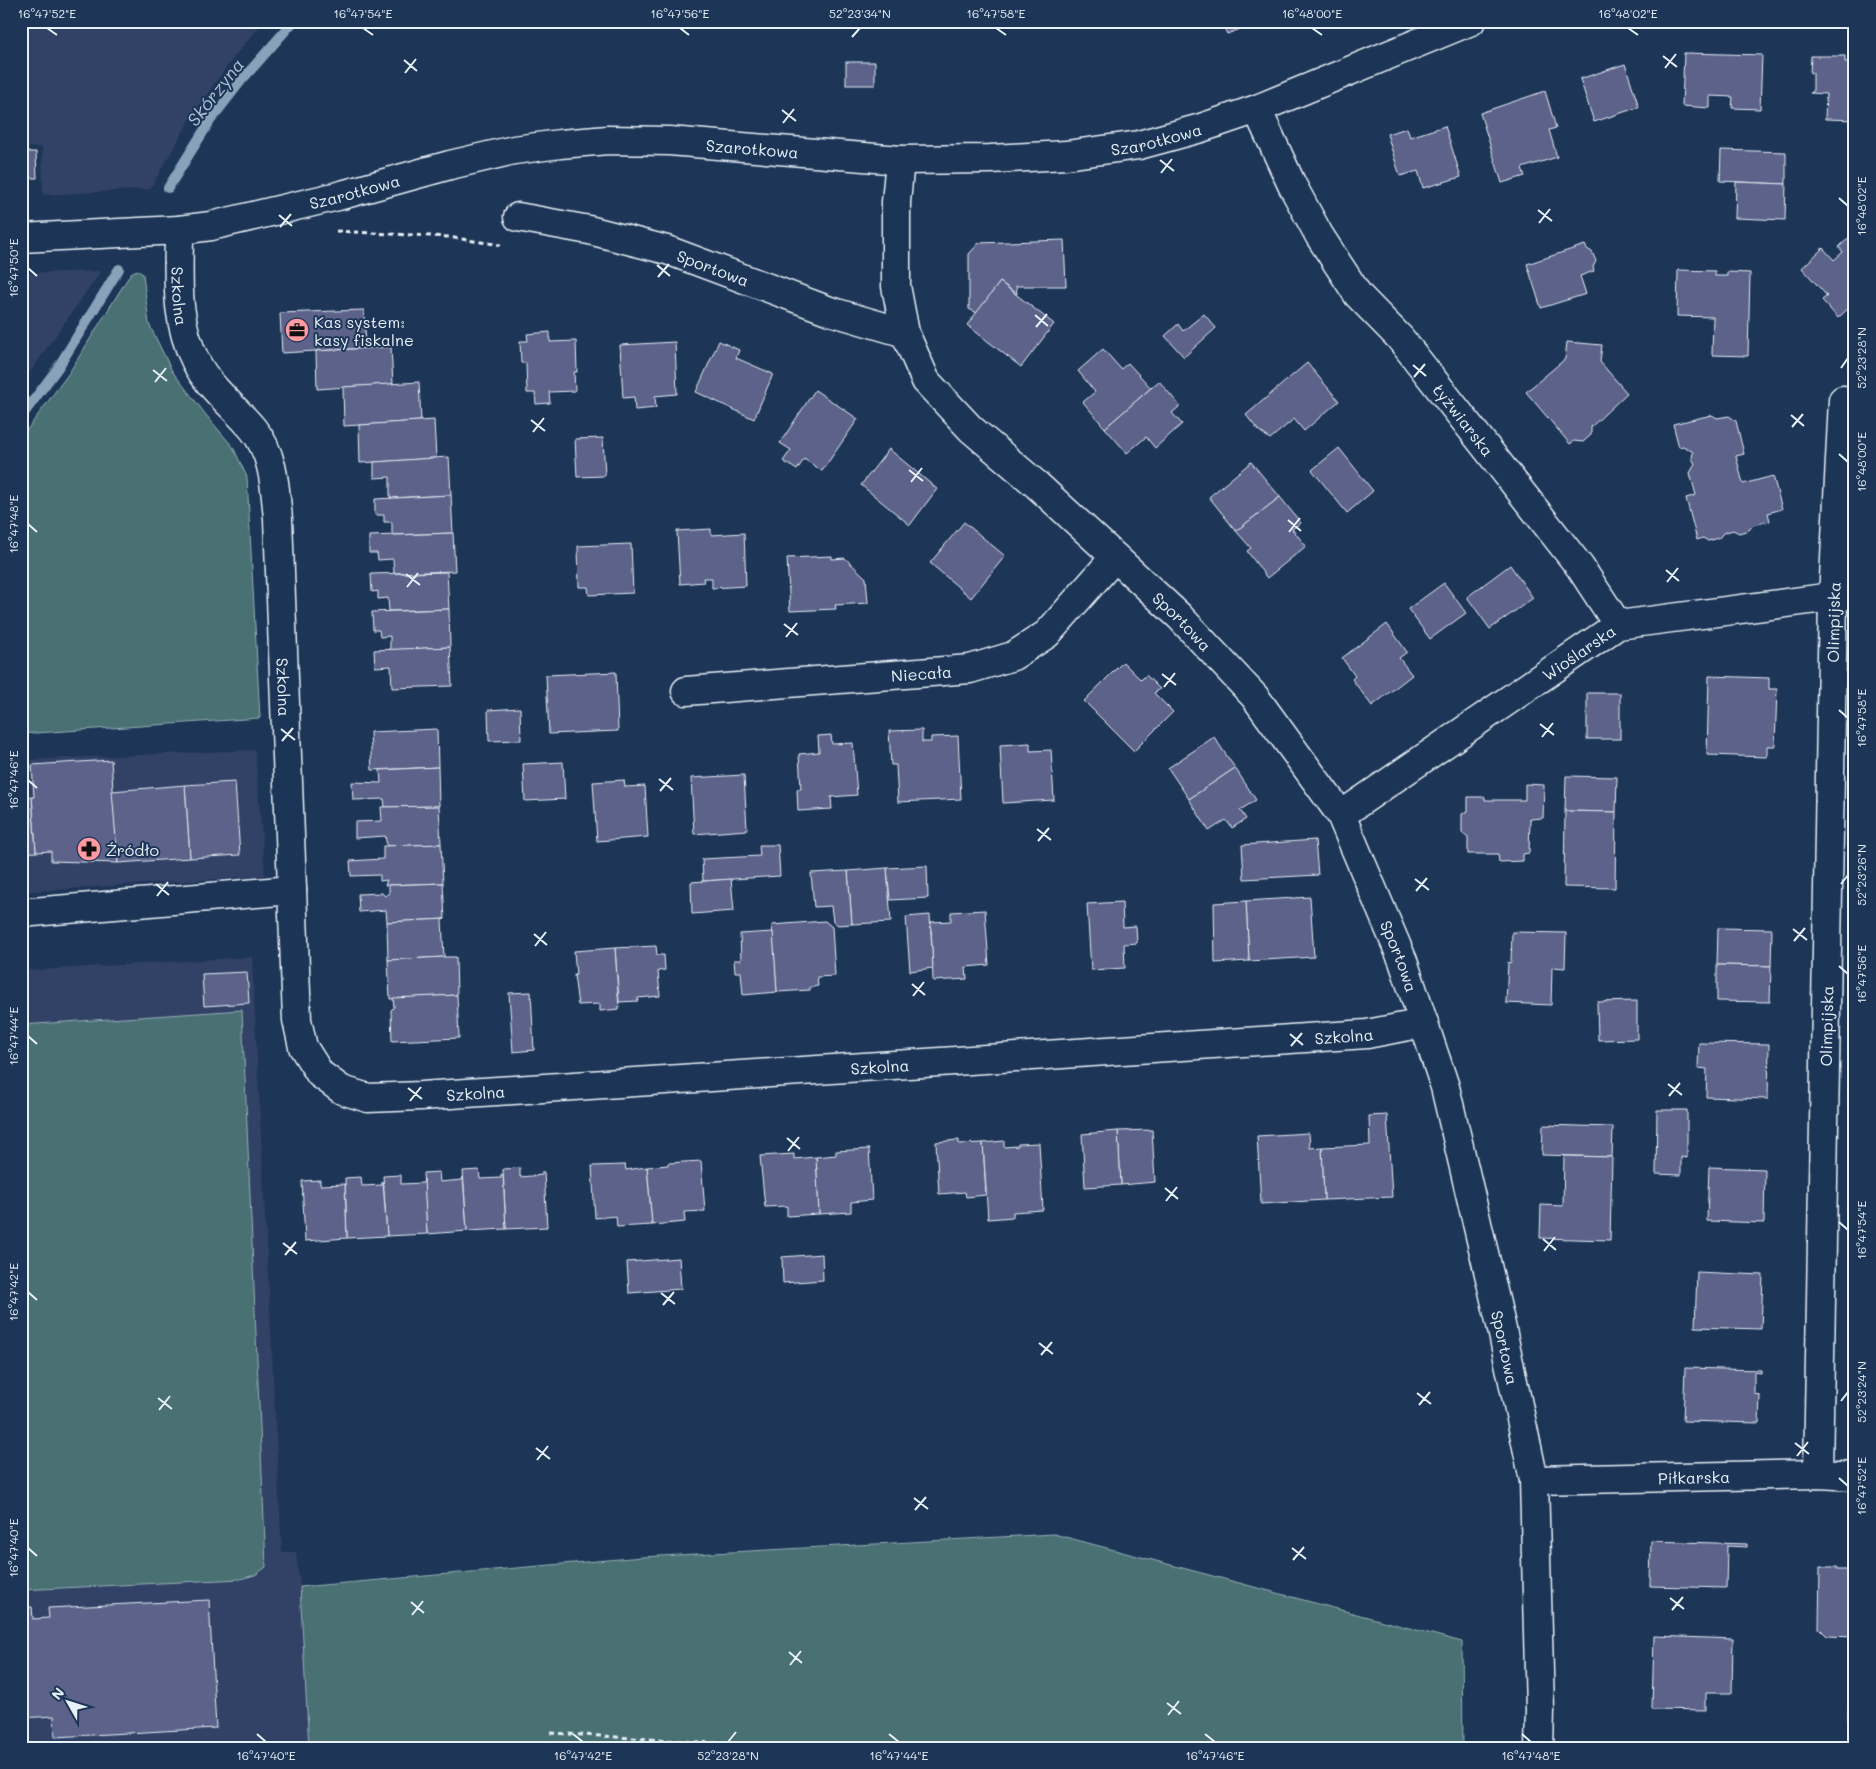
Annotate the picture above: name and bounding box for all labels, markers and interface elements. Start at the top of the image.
text: 16°47'52"E [18,5,76,21]
text: 16°47'54"E [334,5,392,21]
text: 16°47'56"E [651,5,710,21]
text: 52°23'34"N [829,5,891,21]
text: 16°47'58"E [967,5,1026,21]
text: 16°48'00"E [1282,5,1342,21]
text: 16°48'02"E [1598,5,1658,21]
water label: Skórzyna [181,53,249,131]
street label: Szarotkowa [1109,118,1204,159]
street label: Szarotkowa [705,134,799,162]
street label: Szarotkowa [307,169,402,213]
text: 16°48'02"E [1853,176,1869,236]
text: 16°47'50"E [5,238,21,298]
street label: Sportowa [674,244,752,290]
street label: Szkolna [168,267,193,327]
place label: Kas system: kasy fiskalne [314,311,414,350]
office icon: Kas system: kasy fiskalne [284,317,310,343]
text: 52°23'28"N [1853,327,1869,389]
street label: Łyżwiarska [1429,379,1499,460]
text: 16°48'00"E [1853,432,1869,492]
text: 16°47'48"E [5,494,21,554]
street label: Olimpijska [1821,581,1844,663]
street label: Sportowa [1149,587,1217,655]
street label: Wioślarska [1538,620,1619,685]
street label: Szkolna [273,657,296,717]
street label: Niecała [890,660,953,686]
text: 16°47'58"E [1853,688,1869,747]
text: 16°47'46"E [5,750,21,810]
pharmacy icon: Źródło [76,836,102,862]
place label: Źródło [106,839,159,860]
text: 52°23'26"N [1853,844,1869,906]
street label: Sportowa [1376,917,1423,995]
text: 16°47'56"E [1853,944,1869,1003]
street label: Olimpijska [1814,985,1837,1067]
text: 16°47'44"E [5,1006,21,1065]
street label: Szkolna [1314,1023,1375,1048]
street label: Szkolna [850,1054,910,1078]
street label: Szkolna [446,1080,506,1105]
text: 16°47'54"E [1853,1201,1869,1259]
text: 16°47'42"E [5,1263,21,1321]
street label: Sportowa [1487,1308,1524,1387]
text: 52°23'24"N [1853,1361,1869,1423]
text: 16°47'52"E [1853,1457,1869,1515]
street label: Piłkarska [1658,1465,1730,1488]
text: 16°47'40"E [5,1518,21,1578]
north arrow [42,1676,92,1726]
text: N [47,1683,68,1704]
text: 16°47'40"E [236,1747,296,1763]
text: 16°47'42"E [554,1747,612,1763]
text: 52°23'28"N [697,1747,759,1763]
text: 16°47'44"E [870,1747,929,1763]
text: 16°47'46"E [1185,1747,1245,1763]
text: 16°47'48"E [1501,1747,1561,1763]

